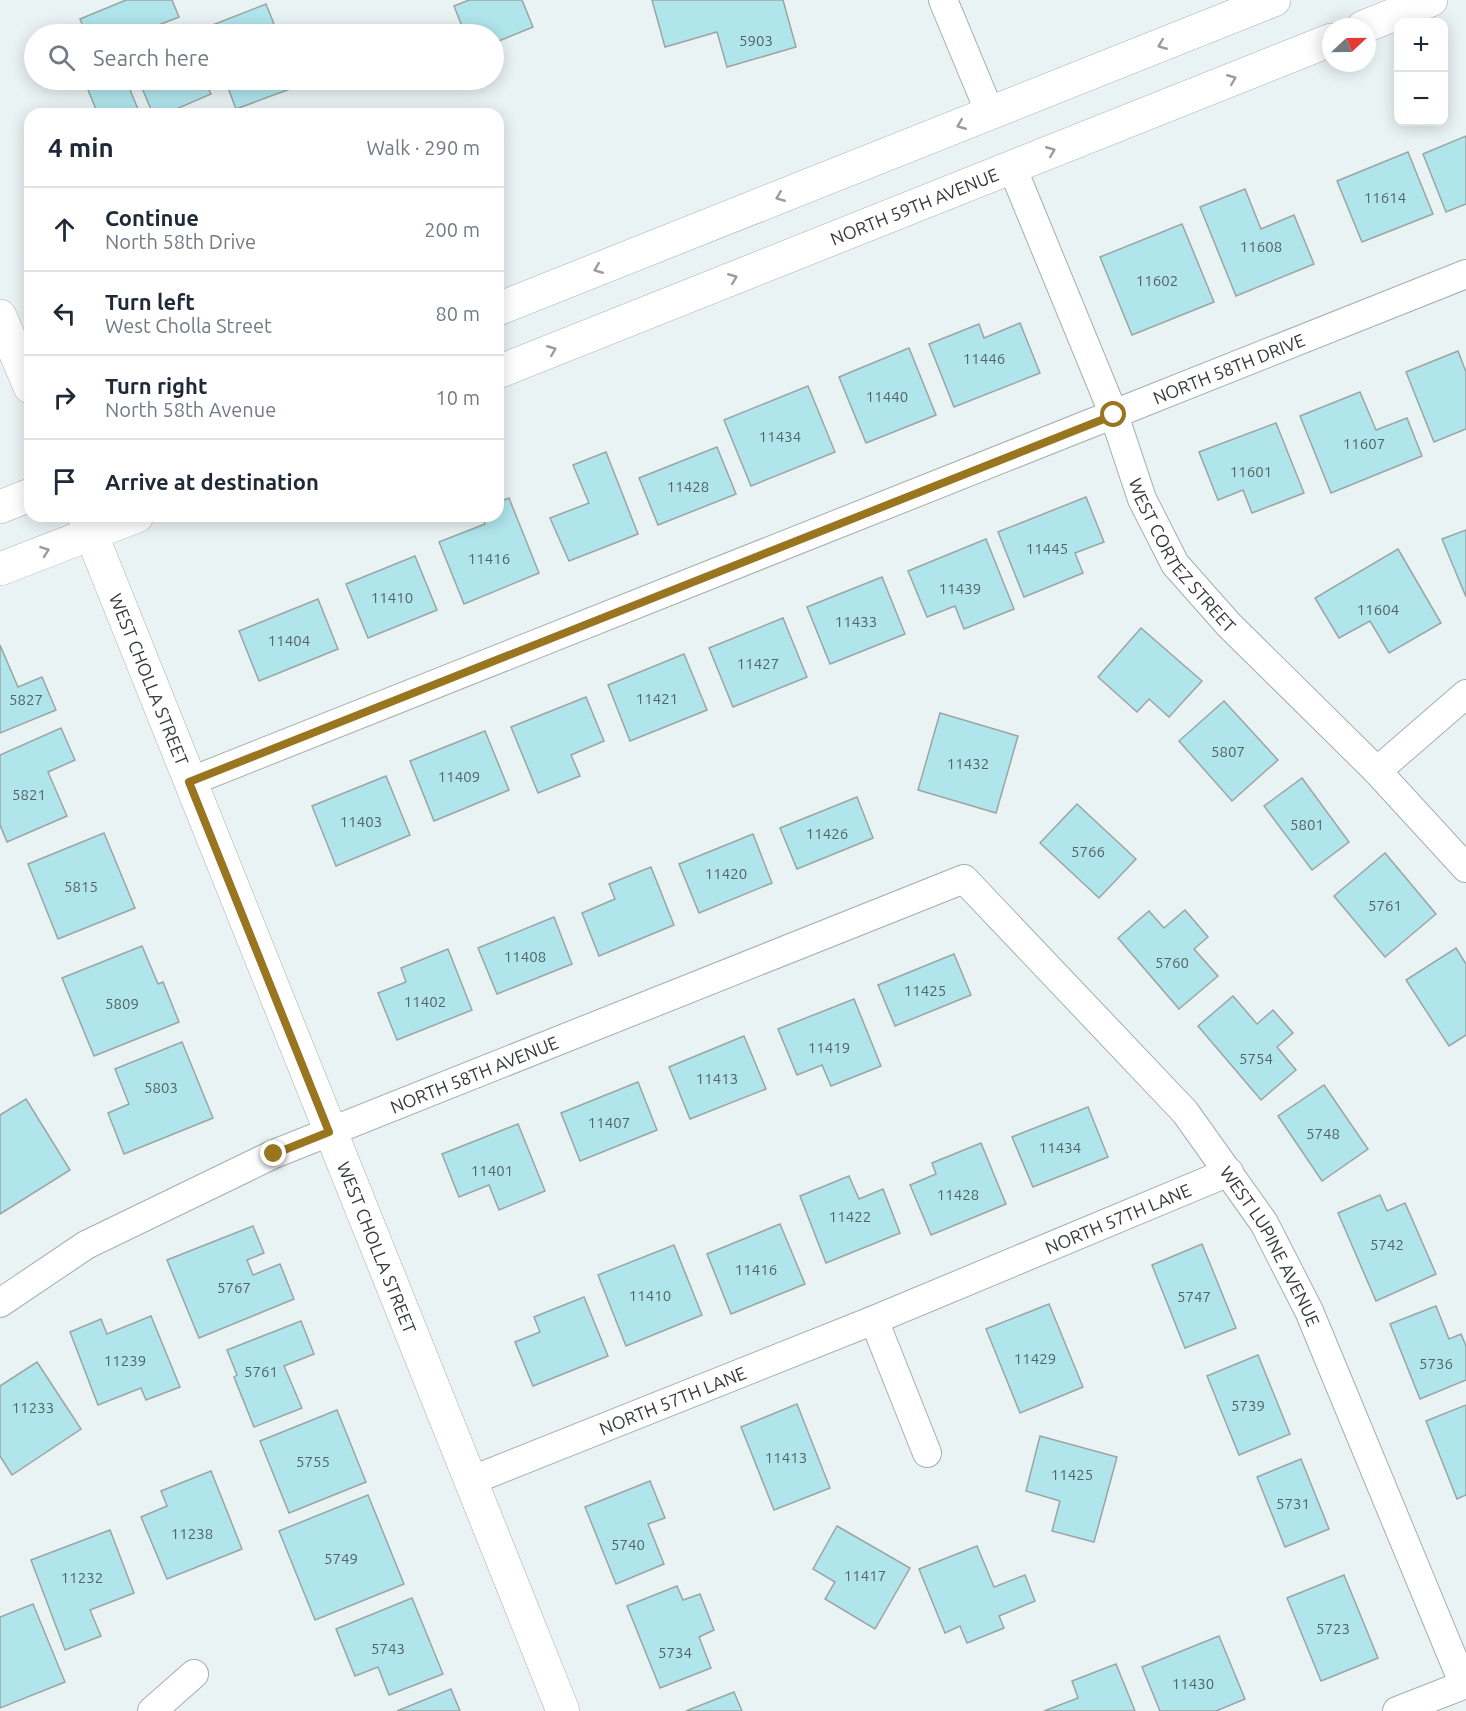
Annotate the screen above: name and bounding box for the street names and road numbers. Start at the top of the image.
street label: NORTH 59TH AVENUE [827,164,1001,249]
street label: NORTH 58TH DRIVE [1150,329,1308,408]
street label: WEST CORTEZ STREET [1126,475,1240,636]
street label: WEST CHOLLA STREET [106,591,193,768]
street label: NORTH 58TH AVENUE [387,1032,561,1117]
street label: WEST CHOLLA STREET [334,1159,421,1336]
street label: WEST LUPINE AVENUE [1217,1162,1324,1329]
street label: NORTH 57TH LANE [1042,1179,1194,1258]
street label: NORTH 57TH LANE [596,1362,749,1438]

